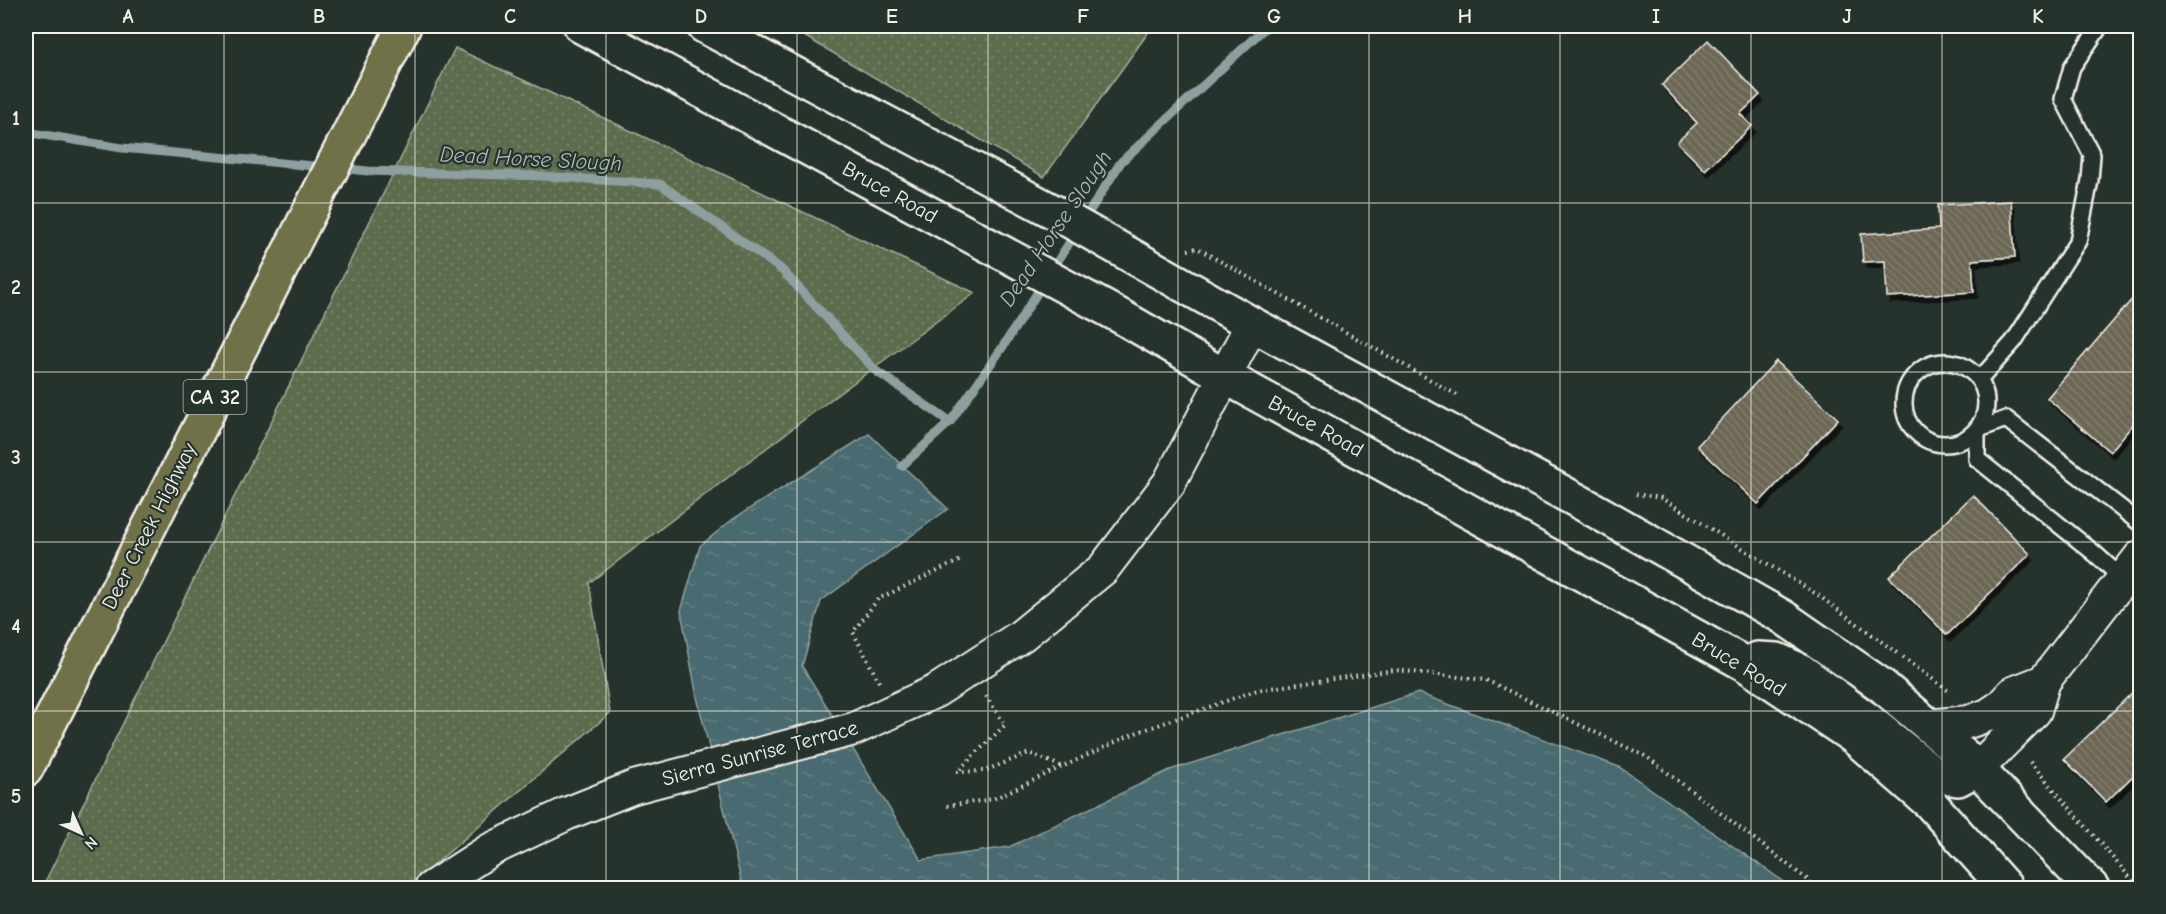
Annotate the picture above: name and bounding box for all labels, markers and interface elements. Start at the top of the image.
text: A [122,5,134,28]
text: B [313,5,325,28]
text: C [504,5,516,28]
text: D [695,5,707,28]
text: E [886,5,898,28]
text: F [1077,5,1089,28]
text: G [1267,5,1281,28]
text: H [1458,5,1472,28]
text: I [1652,5,1660,28]
text: J [1842,5,1852,28]
text: K [2032,5,2044,28]
text: 1 [12,107,20,130]
water label: Dead Horse Slough [439,141,623,177]
water label: Dead Horse Slough [994,146,1118,311]
street label: Bruce Road [838,156,942,228]
text: 2 [11,276,21,299]
road number: CA 32 [184,380,246,414]
street label: Bruce Road [1264,390,1368,462]
street label: Deer Creek Highway [97,438,202,613]
text: 3 [11,446,21,469]
text: 4 [11,615,21,638]
street label: Bruce Road [1688,627,1790,701]
street label: Sierra Sunrise Terrace [659,715,861,791]
text: 5 [11,785,21,808]
north arrow [51,803,111,863]
text: N [81,833,101,853]

